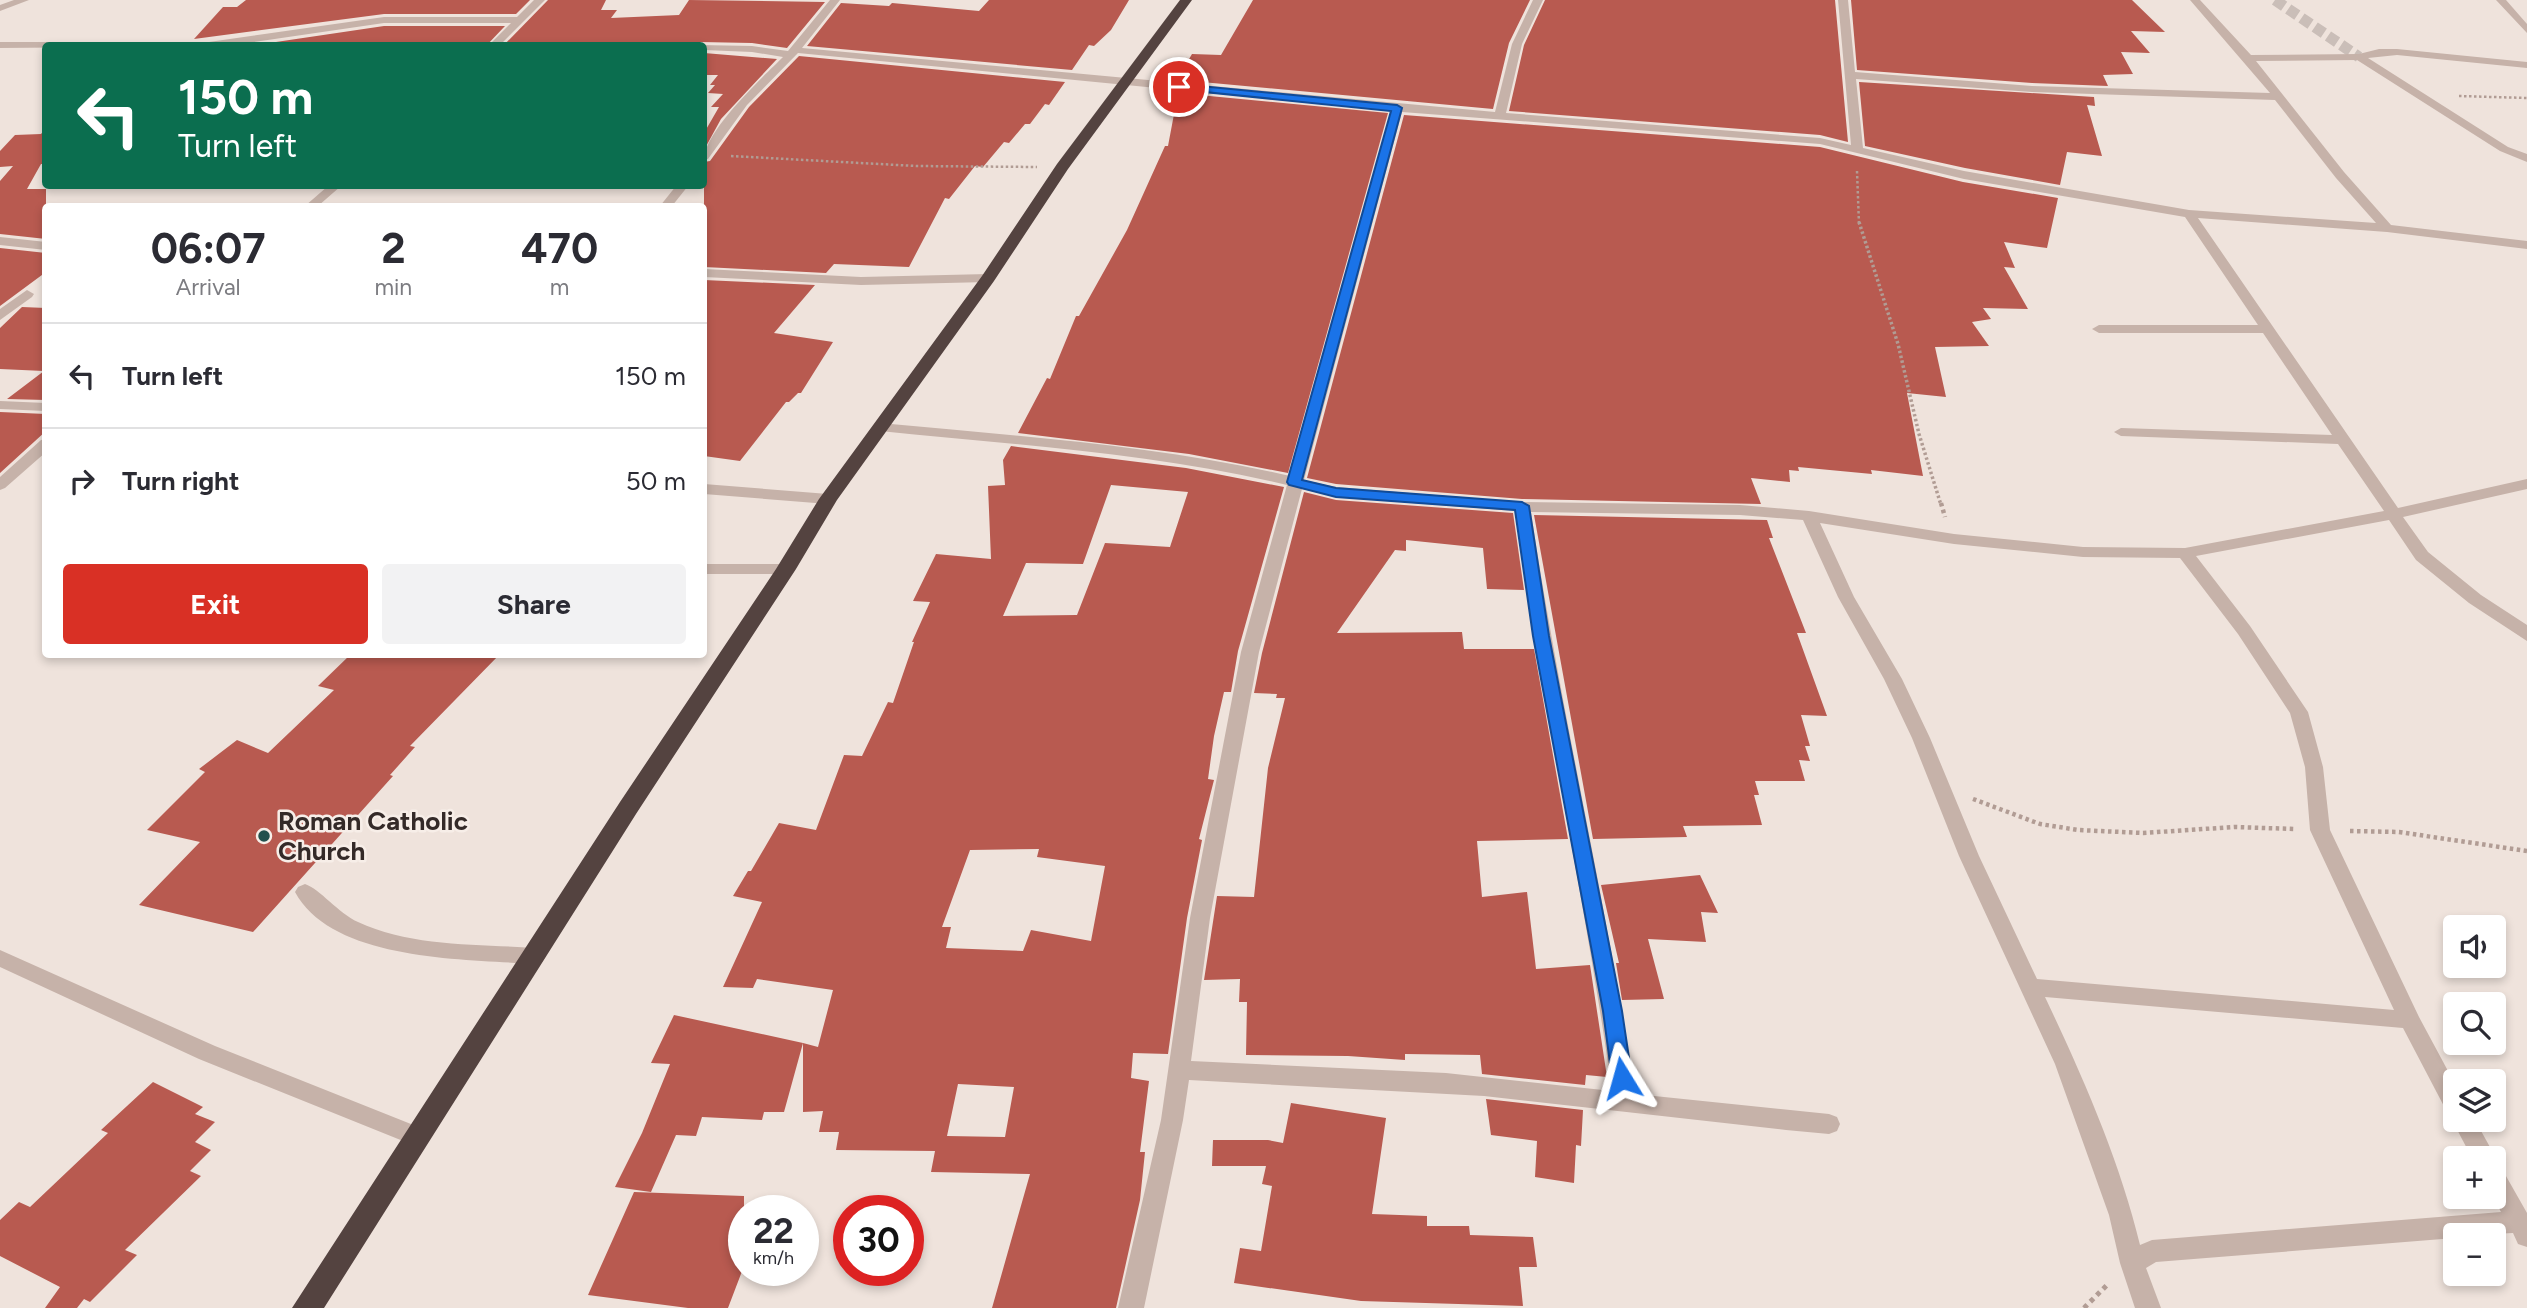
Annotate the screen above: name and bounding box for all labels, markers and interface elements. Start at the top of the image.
pin [1149,57,1209,117]
text: 150 m [178,67,313,126]
icon: arrive [1160,68,1198,106]
icon: left [63,70,154,161]
text: Turn left [178,127,297,165]
text: 06:07 [151,223,266,274]
text: 2 [381,223,405,274]
text: 470 [521,223,598,274]
text: Arrival [176,273,241,301]
text: min [374,273,412,301]
text: m [550,273,569,301]
icon: left [63,357,101,395]
text: Turn left [122,360,223,392]
text: 150 m [615,360,686,392]
icon: right [63,462,101,500]
text: Turn right [122,465,239,497]
text: 50 m [626,465,686,497]
button: Exit [63,564,368,644]
button: Share [382,564,686,644]
place label: Roman Catholic Church [278,805,468,867]
marker: Roman Catholic Church [256,828,272,844]
map controls [2443,915,2506,1286]
button: sound [2443,915,2506,978]
button: search [2443,992,2506,1055]
position arrow [1585,1041,1659,1115]
button: layers [2443,1069,2506,1132]
button: + [2443,1146,2506,1209]
speed limit sign: 30 [833,1195,924,1286]
text: 22 [753,1210,794,1252]
button: − [2443,1223,2506,1286]
text: km/h [753,1247,794,1269]

